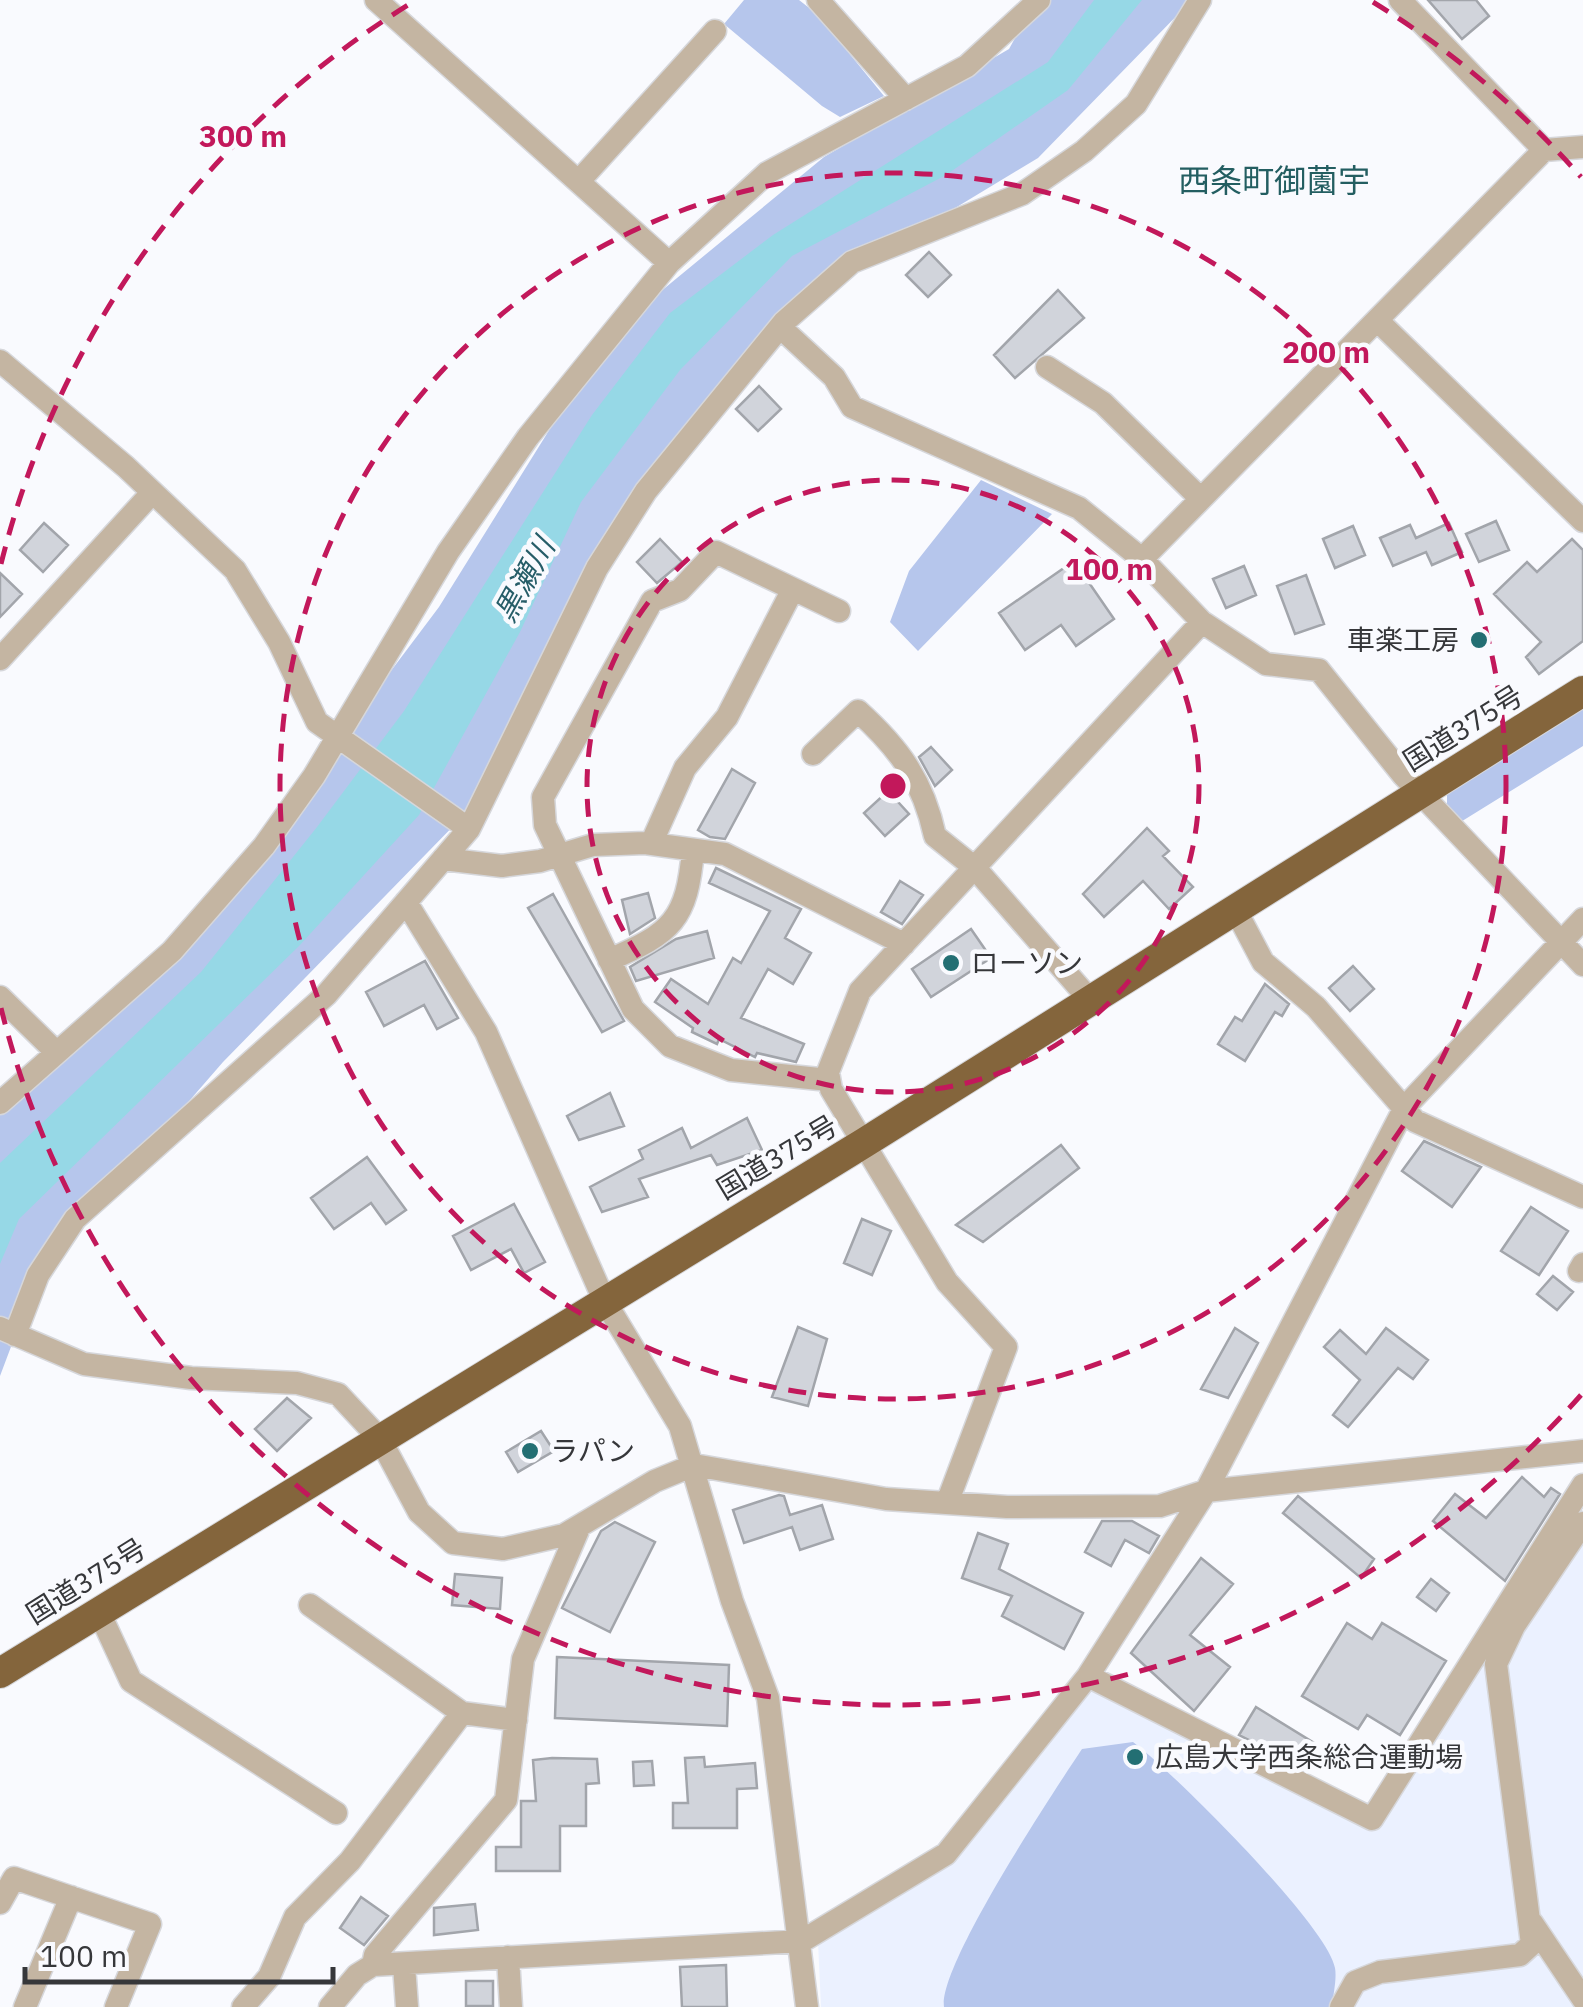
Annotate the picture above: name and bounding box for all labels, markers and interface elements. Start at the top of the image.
text: 300 m [199,116,287,155]
district label: 西条町御薗宇 [1178,159,1370,201]
text: 200 m [1282,332,1370,371]
water label: 黒瀬川 [485,528,564,628]
text: 100 m [1065,549,1153,588]
place label: 車楽工房 [1347,621,1459,658]
marker: 車楽工房 [1468,629,1490,651]
street label: 国道375号 [1396,676,1530,779]
centre of rings [875,768,911,804]
place label: ローソン [971,944,1083,981]
marker: ローソン [940,952,962,974]
street label: 国道375号 [710,1106,844,1207]
place label: ラパン [550,1432,635,1469]
marker: ラパン [519,1440,541,1462]
street label: 国道375号 [19,1529,153,1632]
place label: 広島大学西条総合運動場 [1155,1738,1463,1775]
marker: 広島大学西条総合運動場 [1124,1746,1146,1768]
scale bar [25,1922,332,1984]
text: 100 m [40,1936,127,1975]

